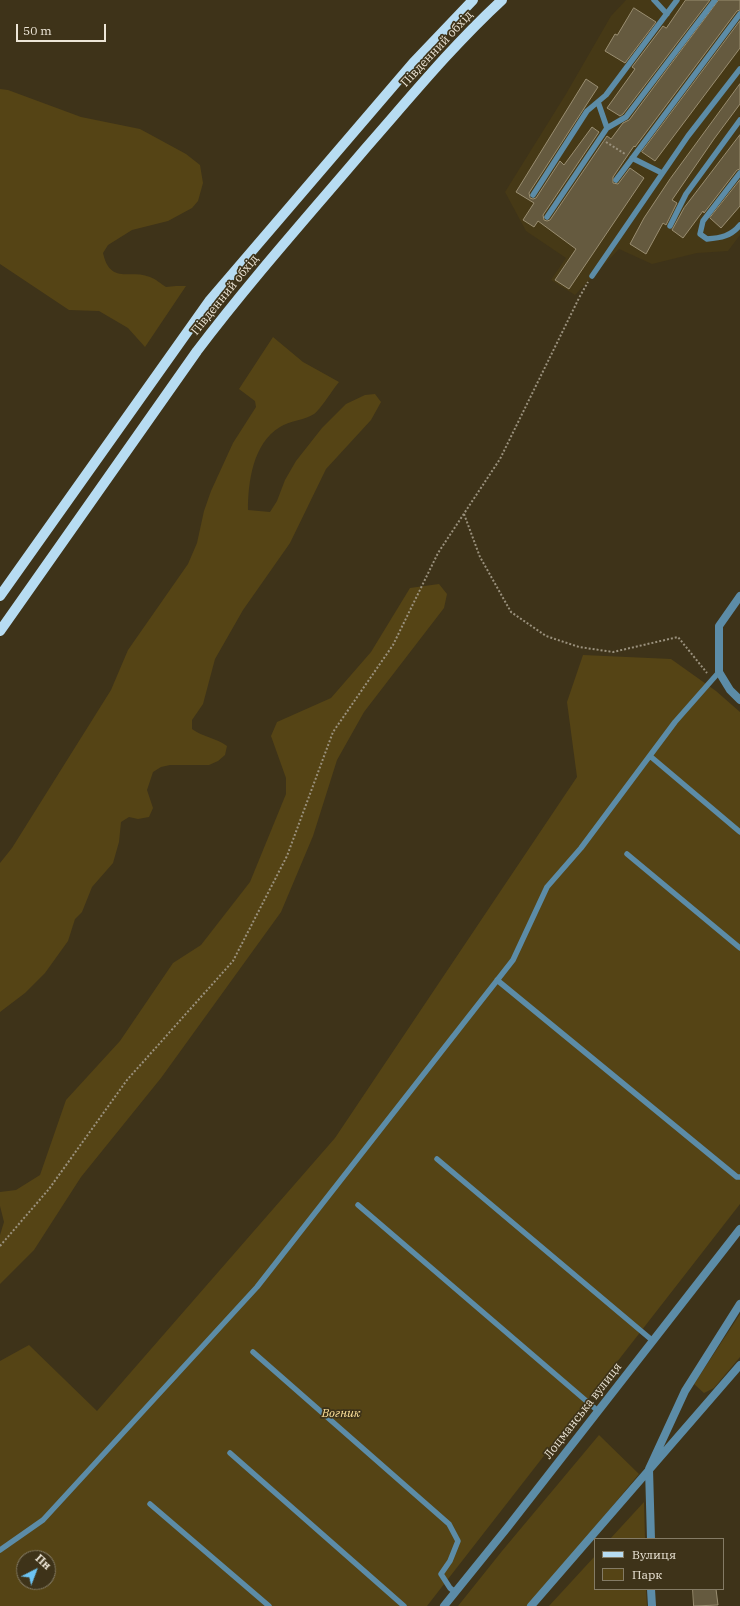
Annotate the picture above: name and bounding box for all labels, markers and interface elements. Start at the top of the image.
street label: Південний обхід [398,8,476,90]
scale bar [18,16,108,42]
text: 50 m [23,23,52,38]
street label: Південний обхід [188,252,262,338]
street label: Лоцманська вулиця [541,1360,625,1462]
park label: Вогник [322,1407,360,1421]
legend [594,1538,724,1590]
text: Вулиця [632,1547,676,1562]
north arrow [16,1550,56,1590]
text: Пн [33,1551,54,1573]
text: Парк [632,1567,662,1582]

